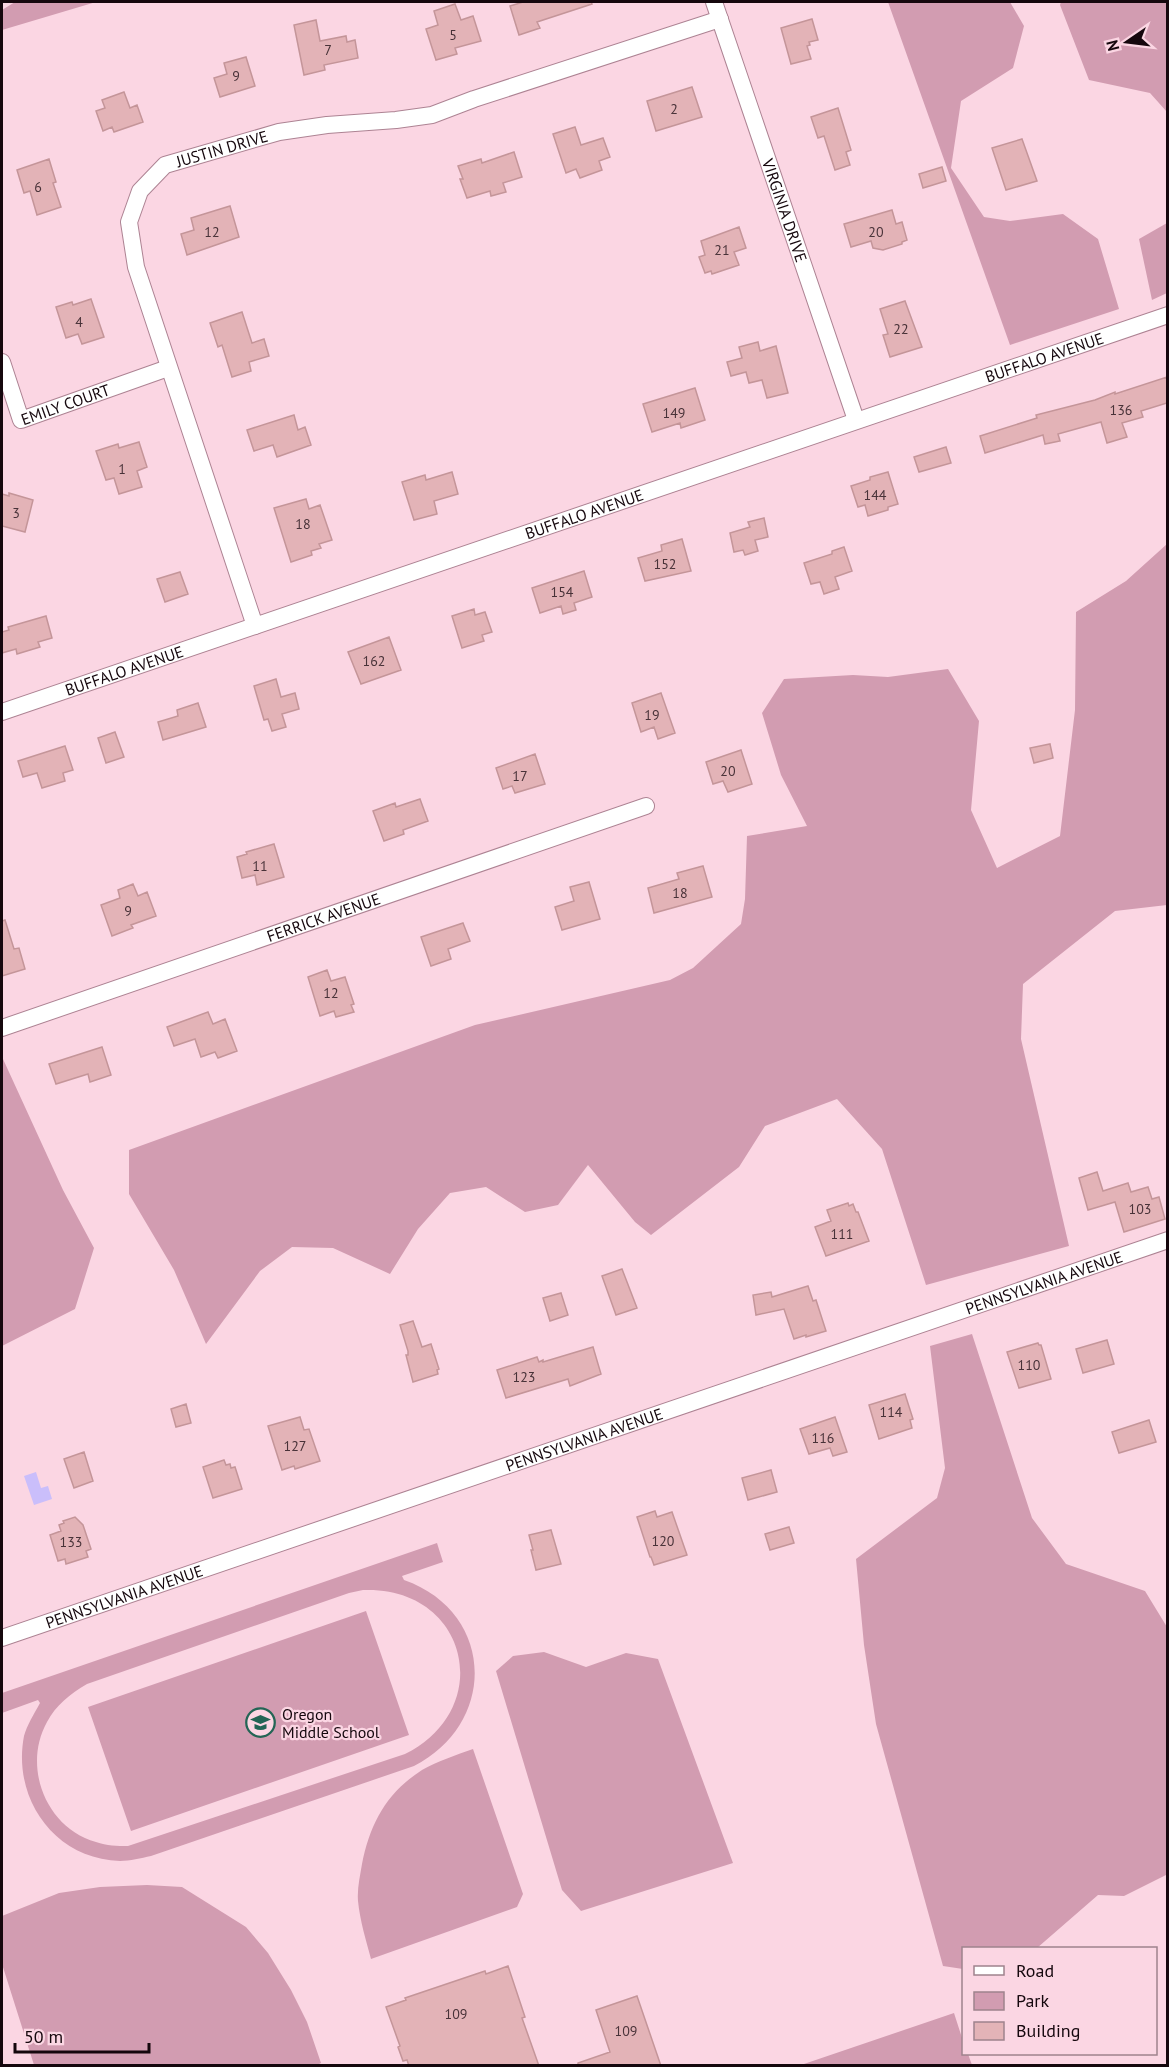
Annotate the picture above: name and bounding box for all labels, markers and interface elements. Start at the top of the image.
north arrow [1097,12,1157,72]
house number: 5 [449,26,457,44]
text: N [1101,38,1123,53]
house number: 7 [324,41,332,59]
house number: 9 [232,67,240,85]
house number: 2 [670,100,678,118]
street label: JUSTIN DRIVE [173,126,270,172]
street label: VIRGINIA DRIVE [758,155,812,265]
house number: 6 [34,178,42,196]
house number: 12 [204,223,220,241]
house number: 20 [868,223,884,241]
house number: 21 [714,241,730,259]
house number: 4 [75,313,83,331]
house number: 22 [893,320,909,338]
street label: BUFFALO AVENUE [982,328,1106,387]
street label: EMILY COURT [18,379,112,429]
house number: 136 [1110,401,1132,419]
house number: 149 [663,404,685,422]
house number: 1 [118,460,126,478]
street label: BUFFALO AVENUE [522,484,646,543]
house number: 144 [864,486,887,504]
house number: 3 [12,504,20,522]
house number: 18 [295,515,311,533]
house number: 152 [654,555,676,573]
house number: 154 [551,583,574,601]
street label: BUFFALO AVENUE [62,641,186,700]
house number: 162 [363,652,385,670]
house number: 19 [644,706,660,724]
house number: 20 [720,762,736,780]
house number: 17 [512,767,528,785]
house number: 11 [252,857,268,875]
house number: 18 [672,884,688,902]
street label: FERRICK AVENUE [264,888,383,946]
house number: 9 [124,902,132,920]
house number: 12 [323,984,339,1002]
house number: 103 [1129,1200,1151,1218]
house number: 111 [831,1225,853,1243]
street label: PENNSYLVANIA AVENUE [963,1246,1125,1318]
house number: 110 [1018,1356,1041,1374]
house number: 123 [513,1368,535,1386]
street label: PENNSYLVANIA AVENUE [503,1403,665,1475]
house number: 114 [880,1403,903,1421]
house number: 116 [812,1429,834,1447]
house number: 127 [284,1437,306,1455]
house number: 120 [652,1532,675,1550]
house number: 133 [60,1533,82,1551]
street label: PENNSYLVANIA AVENUE [43,1560,205,1632]
place label: Oregon Middle School [282,1704,380,1742]
school or university icon: Oregon Middle School [245,1707,277,1739]
legend [962,1947,1157,2055]
text: Road [1016,1959,1054,1982]
text: Park [1016,1989,1049,2012]
house number: 109 [445,2005,467,2023]
scale bar [15,2016,148,2054]
text: Building [1016,2019,1080,2042]
house number: 109 [615,2022,637,2040]
text: 50 m [24,2025,63,2048]

